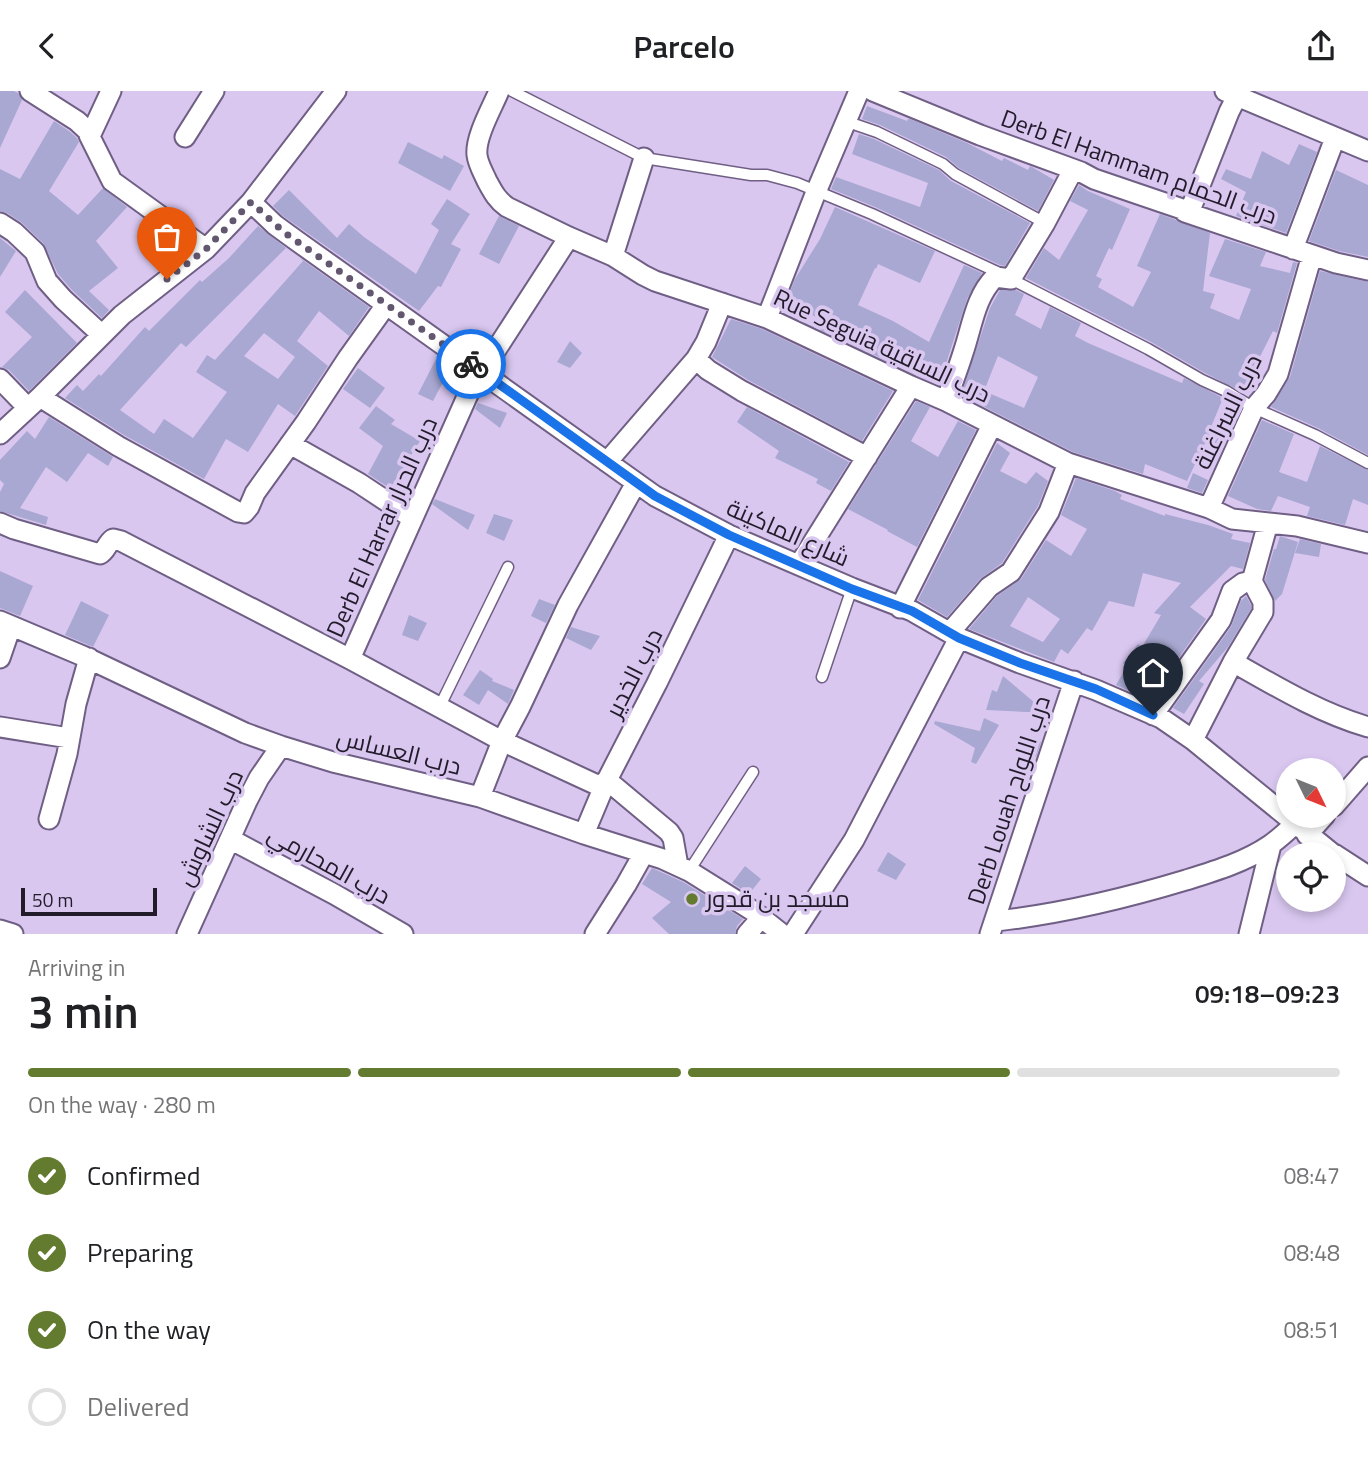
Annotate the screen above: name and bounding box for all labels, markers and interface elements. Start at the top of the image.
text: Parcelo [633,22,735,70]
icon: back [28,27,66,65]
icon: share [1302,27,1340,65]
street label: Derb El Hammam درب الحمام [996,99,1283,233]
pin [137,207,197,279]
icon: bag [148,218,186,256]
street label: Rue Seguia درب الساقية [768,279,997,411]
courier [436,329,506,399]
icon: bike [452,345,490,383]
street label: درب السراغنة [1184,348,1271,475]
street label: Derb El Harrar درب الحرار [316,411,446,643]
street label: شارع الماكينة [721,489,856,575]
street label: درب الخدير [594,622,671,725]
pin [1123,643,1183,715]
icon: home [1134,654,1172,692]
street label: Derb Louah درب اللواح [957,691,1059,909]
street label: درب العساس [333,718,465,784]
north arrow [1276,758,1346,828]
map controls [1276,758,1346,912]
street label: درب الشاوش [166,763,252,892]
street label: درب المحارمي [260,815,398,915]
button: locate [1276,842,1346,912]
place label: مسجد بن قدور [704,880,850,916]
scale bar [21,885,158,917]
text: 50 m [32,885,73,914]
marker: مسجد بن قدور [684,891,700,907]
text: Arriving in [28,950,125,985]
text: 09:18–09:23 [1195,974,1340,1013]
text: 3 min [28,976,139,1046]
text: On the way · 280 m [28,1087,216,1122]
text: Confirmed [87,1156,201,1195]
icon: check [28,1157,66,1195]
text: 08:47 [1283,1158,1340,1193]
text: Preparing [87,1233,193,1272]
icon: check [28,1234,66,1272]
text: 08:48 [1283,1235,1340,1270]
text: On the way [87,1310,211,1349]
icon: check [28,1311,66,1349]
text: 08:51 [1283,1312,1340,1347]
text: Delivered [87,1387,190,1426]

